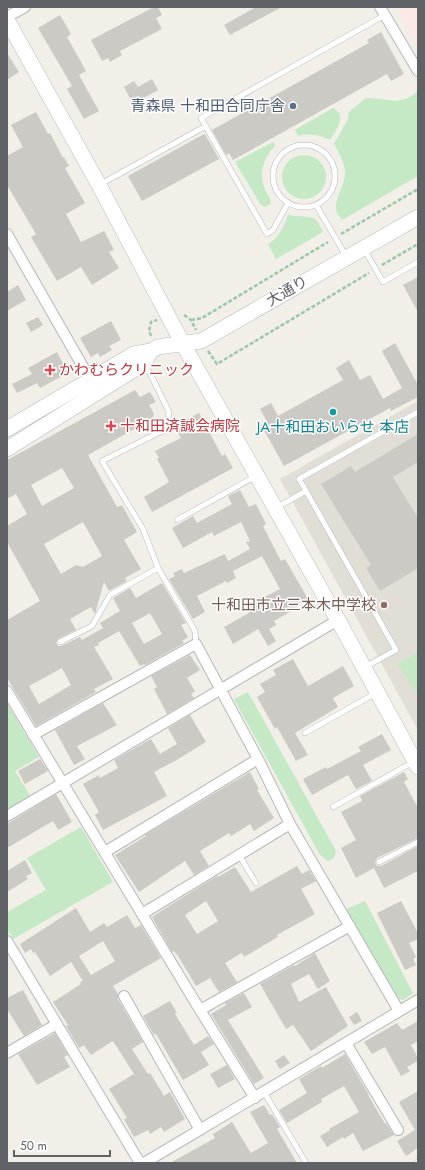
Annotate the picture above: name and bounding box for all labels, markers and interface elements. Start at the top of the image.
place label: 青森県 十和田合同庁舎 [130,95,285,117]
marker: 青森県 十和田合同庁舎 [288,101,298,111]
street label: 大通り [262,270,312,312]
place label: かわむらクリニック [59,359,194,381]
marker: かわむらクリニック [44,364,56,376]
marker: JA十和田おいらせ 本店 [328,407,338,417]
place label: 十和田済誠会病院 [120,415,240,437]
place label: JA十和田おいらせ 本店 [255,416,409,438]
marker: 十和田済誠会病院 [105,420,117,432]
place label: 十和田市立三本木中学校 [211,594,376,616]
marker: 十和田市立三本木中学校 [379,600,389,610]
scale bar [14,1132,110,1158]
text: 50 m [20,1137,47,1155]

